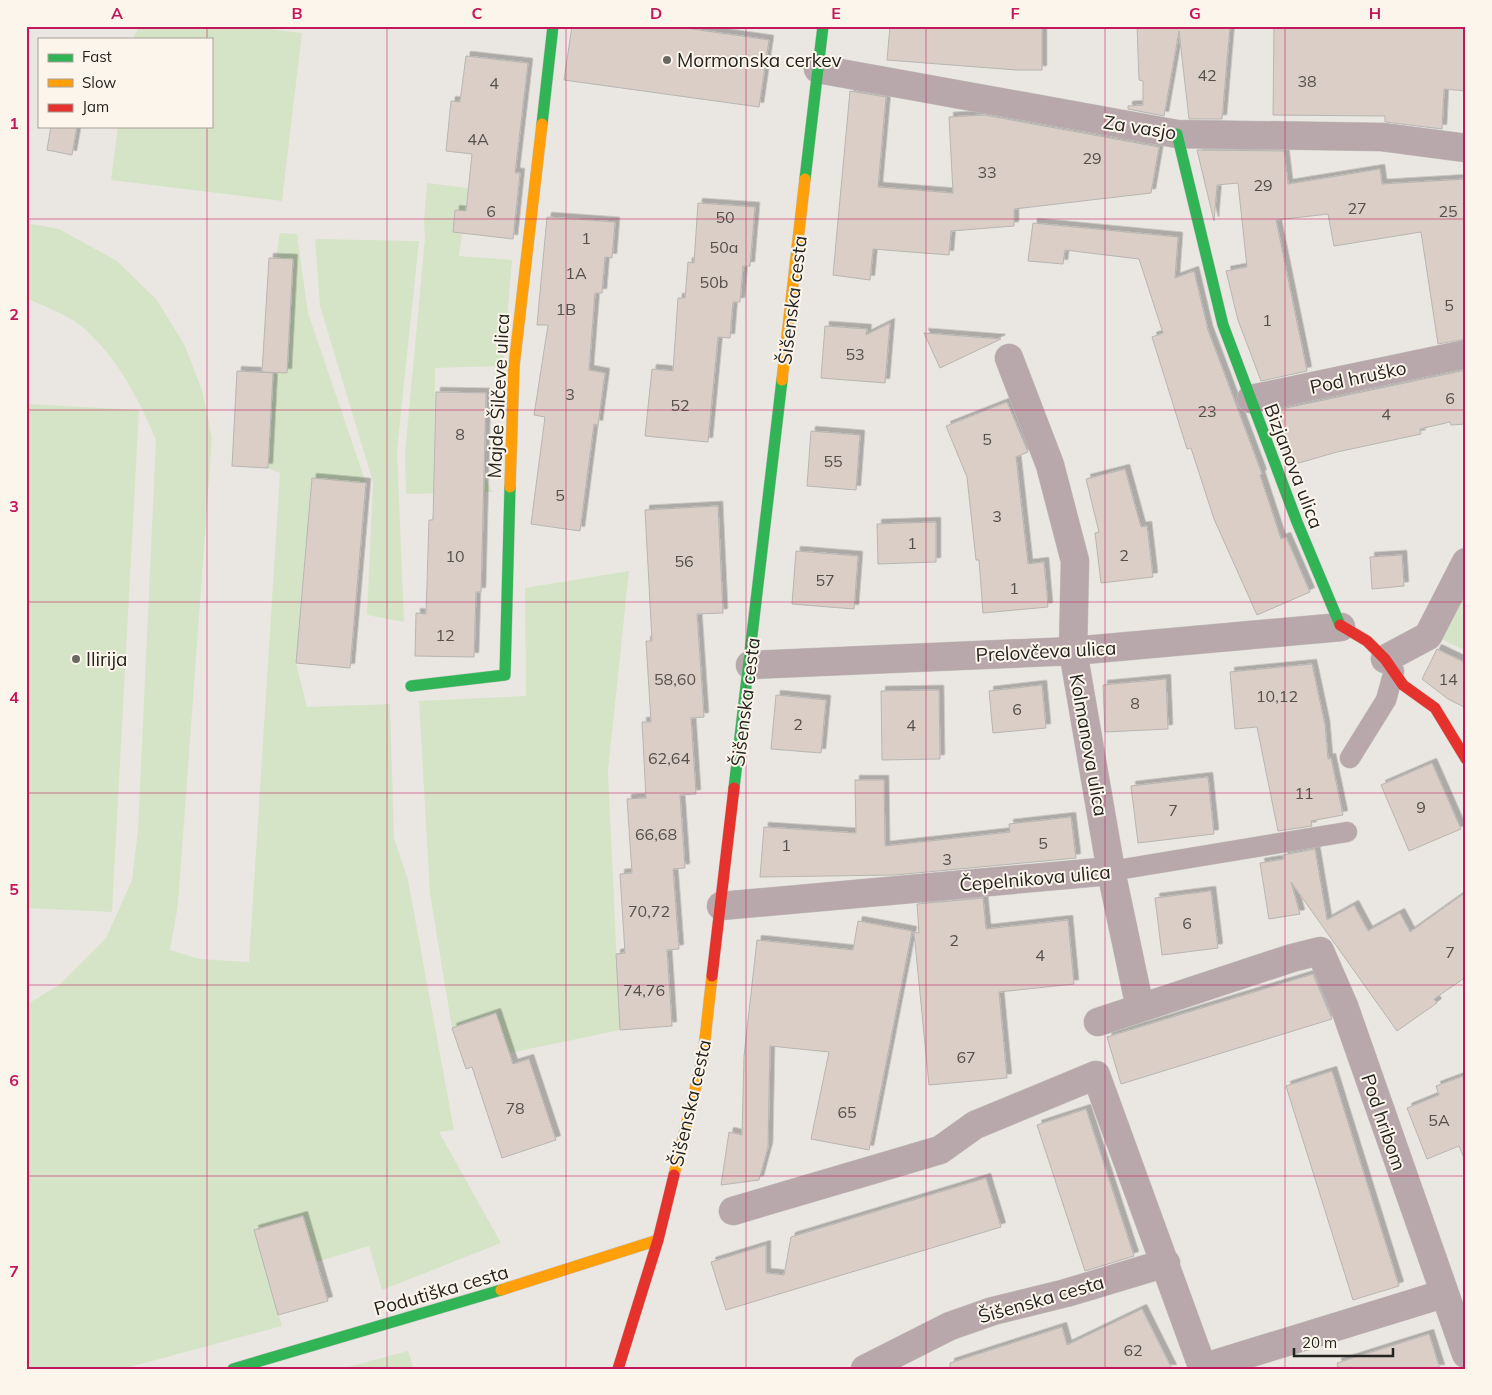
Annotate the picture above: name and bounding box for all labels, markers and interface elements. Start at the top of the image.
text: A [111,3,123,23]
text: B [291,3,303,23]
text: C [472,3,483,23]
text: D [650,3,662,23]
text: E [831,3,841,23]
text: F [1010,3,1020,23]
text: G [1189,3,1201,23]
text: H [1369,3,1381,23]
legend [38,38,212,128]
text: Fast [82,47,112,66]
place label: Mormonska cerkev [677,48,841,72]
marker: Mormonska cerkev [661,54,673,66]
house number: 42 [1197,65,1217,85]
house number: 38 [1297,71,1317,91]
text: Slow [82,73,116,92]
house number: 4 [489,73,499,93]
text: Jam [82,97,109,116]
street label: Za vasjo [1102,109,1178,145]
text: 1 [9,113,19,133]
house number: 4A [467,129,489,149]
house number: 29 [1082,148,1102,168]
house number: 33 [977,162,997,182]
house number: 29 [1253,175,1273,195]
house number: 27 [1347,198,1367,218]
house number: 6 [486,201,496,221]
house number: 25 [1438,201,1458,221]
house number: 50 [715,207,735,227]
house number: 1 [581,228,591,248]
street label: Šišenska cesta [772,234,812,366]
house number: 50a [710,237,738,257]
house number: 1A [565,263,587,283]
house number: 50b [700,272,728,292]
house number: 5 [1444,295,1454,315]
house number: 1B [556,299,576,319]
text: 2 [9,304,19,324]
house number: 1 [1262,310,1272,330]
street label: Majde Šilčeve ulica [482,313,514,479]
house number: 53 [845,344,865,364]
street label: Pod hruško [1308,355,1408,399]
house number: 3 [565,384,575,404]
house number: 6 [1445,388,1455,408]
house number: 52 [670,395,690,415]
street label: Bizjanova ulica [1259,400,1329,532]
house number: 23 [1197,401,1217,421]
house number: 4 [1381,404,1391,424]
house number: 8 [455,424,465,444]
house number: 5 [982,429,992,449]
house number: 55 [823,451,843,471]
house number: 5 [555,485,565,505]
text: 3 [9,496,19,516]
house number: 3 [992,506,1002,526]
house number: 1 [907,533,917,553]
house number: 2 [1119,545,1129,565]
house number: 10 [445,546,465,566]
house number: 56 [674,551,694,571]
house number: 57 [815,570,835,590]
house number: 1 [1009,578,1019,598]
house number: 12 [435,625,455,645]
street label: Prelovčeva ulica [975,635,1117,667]
street label: Šišenska cesta [725,636,765,768]
place label: Ilirija [86,647,127,671]
marker: Ilirija [70,653,82,665]
house number: 58,60 [654,669,696,689]
house number: 14 [1438,669,1458,689]
street label: Kolmanova ulica [1065,672,1113,818]
house number: 10,12 [1256,686,1298,706]
text: 4 [9,687,19,707]
house number: 8 [1130,693,1140,713]
house number: 6 [1012,699,1022,719]
house number: 2 [793,714,803,734]
house number: 4 [906,715,916,735]
house number: 62,64 [648,748,690,768]
house number: 11 [1294,783,1314,803]
house number: 9 [1416,797,1426,817]
house number: 7 [1168,800,1178,820]
house number: 66,68 [635,824,677,844]
house number: 5 [1038,833,1048,853]
house number: 1 [781,835,791,855]
house number: 3 [942,849,952,869]
street label: Čepelnikova ulica [958,859,1112,897]
text: 5 [9,879,19,899]
house number: 70,72 [628,901,670,921]
house number: 6 [1182,913,1192,933]
house number: 2 [949,930,959,950]
house number: 7 [1445,942,1455,962]
house number: 4 [1035,945,1045,965]
house number: 74,76 [623,980,665,1000]
street label: Šišenska cesta [664,1037,716,1169]
house number: 67 [956,1047,976,1067]
text: 6 [9,1070,19,1090]
street label: Pod hribom [1356,1071,1412,1173]
house number: 78 [505,1098,525,1118]
house number: 65 [837,1102,857,1122]
house number: 5A [1428,1110,1450,1130]
street label: Podutiška cesta [371,1259,511,1321]
text: 7 [9,1261,19,1281]
street label: Šišenska cesta [975,1270,1107,1328]
scale bar [1294,1325,1393,1357]
text: 20 m [1302,1333,1337,1352]
house number: 62 [1123,1340,1143,1360]

